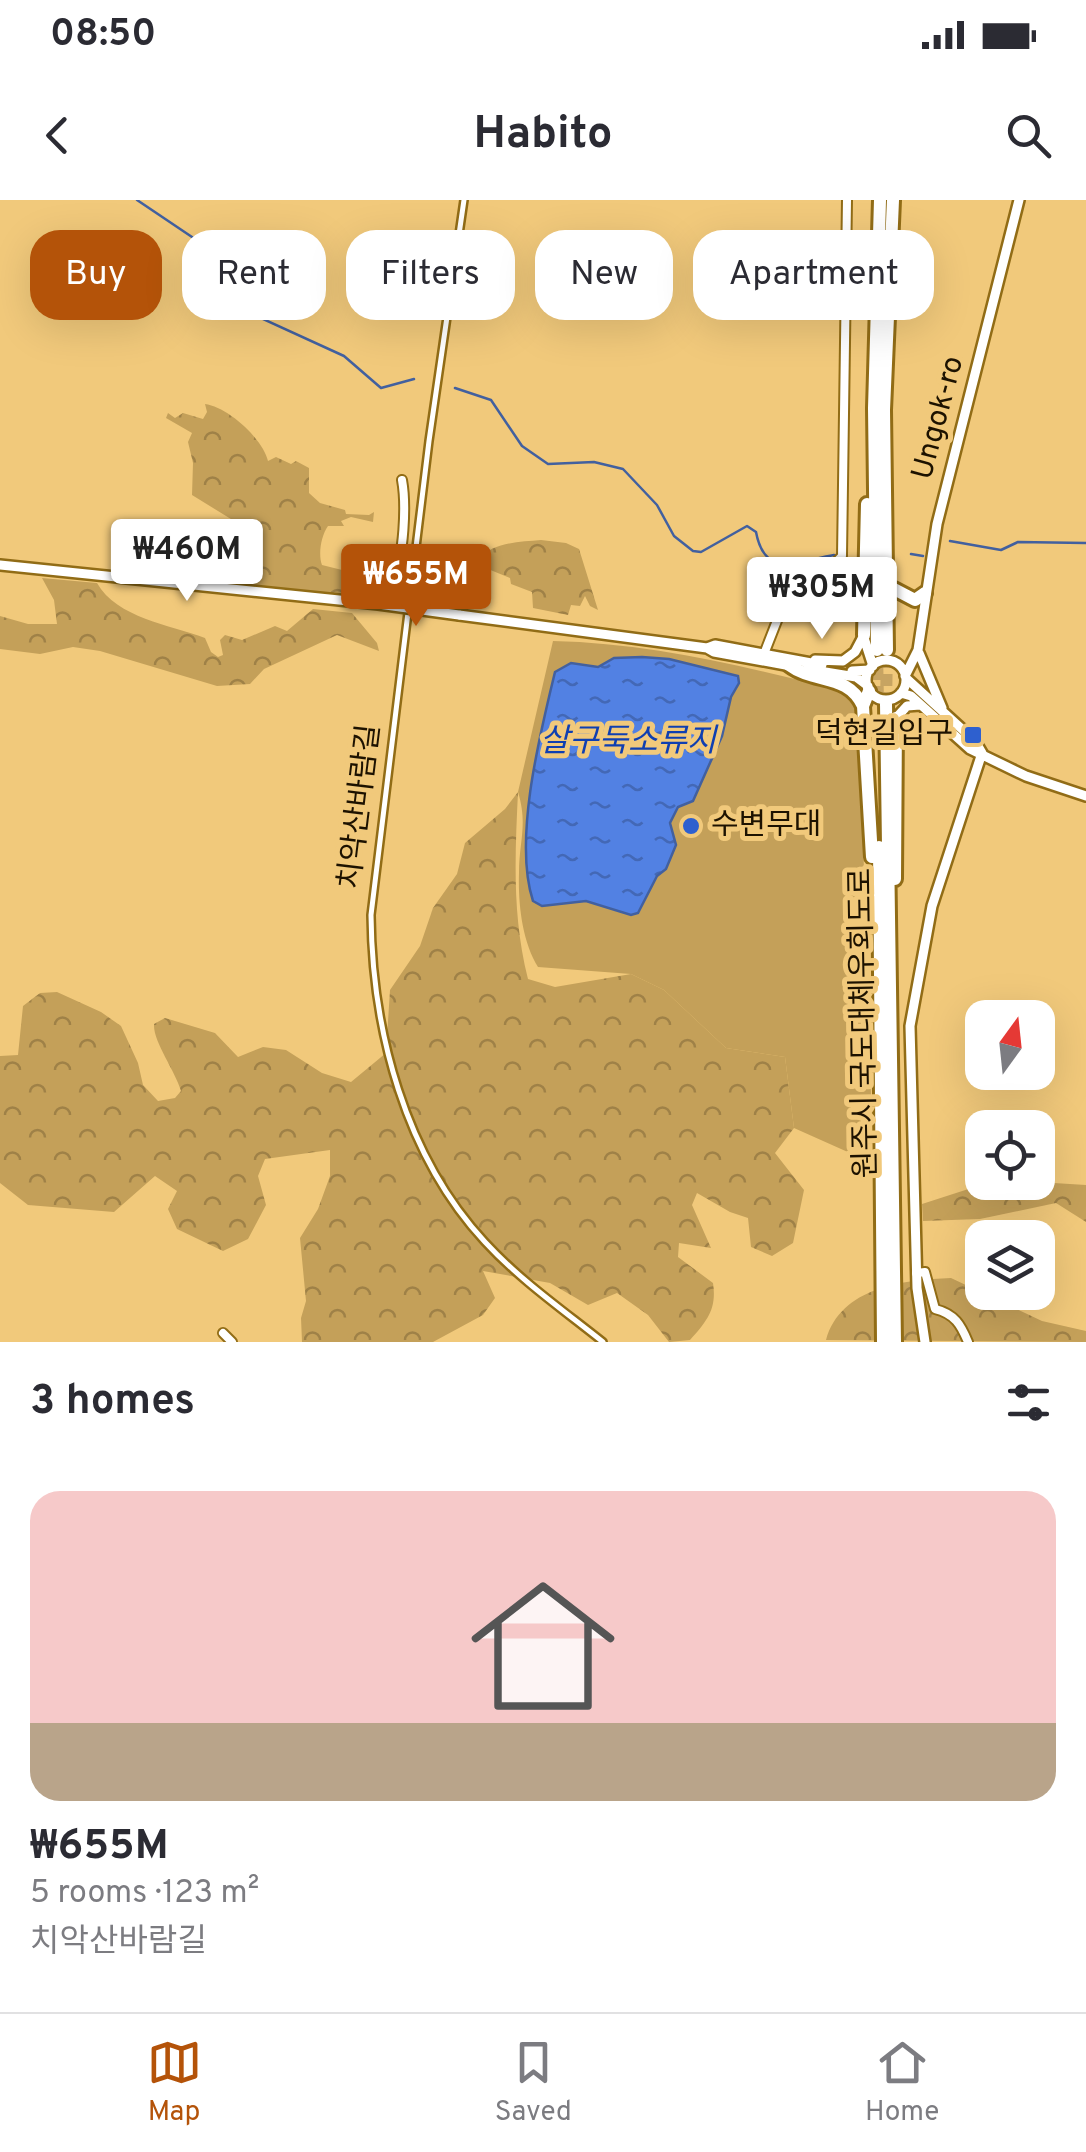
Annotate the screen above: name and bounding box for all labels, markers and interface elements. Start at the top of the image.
text: 08:50 [50,11,156,60]
text: Habito [473,107,613,164]
icon: back [30,108,85,163]
icon: search [1001,108,1056,163]
chip: Buy [30,230,162,320]
chip: Rent [182,230,326,320]
chip: Filters [346,230,515,320]
chip: New [535,230,673,320]
chip: Apartment [693,230,934,320]
street label: Ungok-ro [905,352,973,484]
pin: ₩460M [117,519,257,604]
text: ₩460M [133,531,241,571]
pin: ₩655M [346,544,486,629]
text: ₩655M [363,556,469,596]
pin: ₩305M [752,557,892,642]
text: ₩305M [769,569,875,609]
place label: 덕현길입구 [815,717,953,754]
street label: 치악산바람길 [333,723,389,891]
water label: 살구둑소류지 [540,723,719,763]
marker: 덕현길입구 [962,724,984,746]
place label: 수변무대 [711,808,821,845]
marker: 수변무대 [680,815,702,837]
street label: 원주시 국도대체우회도로 [844,867,886,1179]
north arrow [965,1000,1055,1090]
map controls [965,1000,1055,1310]
button: locate [965,1110,1055,1200]
button: layers [965,1220,1055,1310]
icon: filters [1001,1375,1056,1430]
text: 3 homes [30,1376,195,1429]
icon: home [453,1556,633,1736]
text: ₩655M [30,1821,169,1874]
text: 5 rooms · 123 m² [30,1874,259,1914]
text: 치악산바람길 [30,1923,207,1963]
tab: Map [147,2035,202,2131]
tab: Saved [495,2035,572,2131]
tab: Home [865,2035,939,2131]

